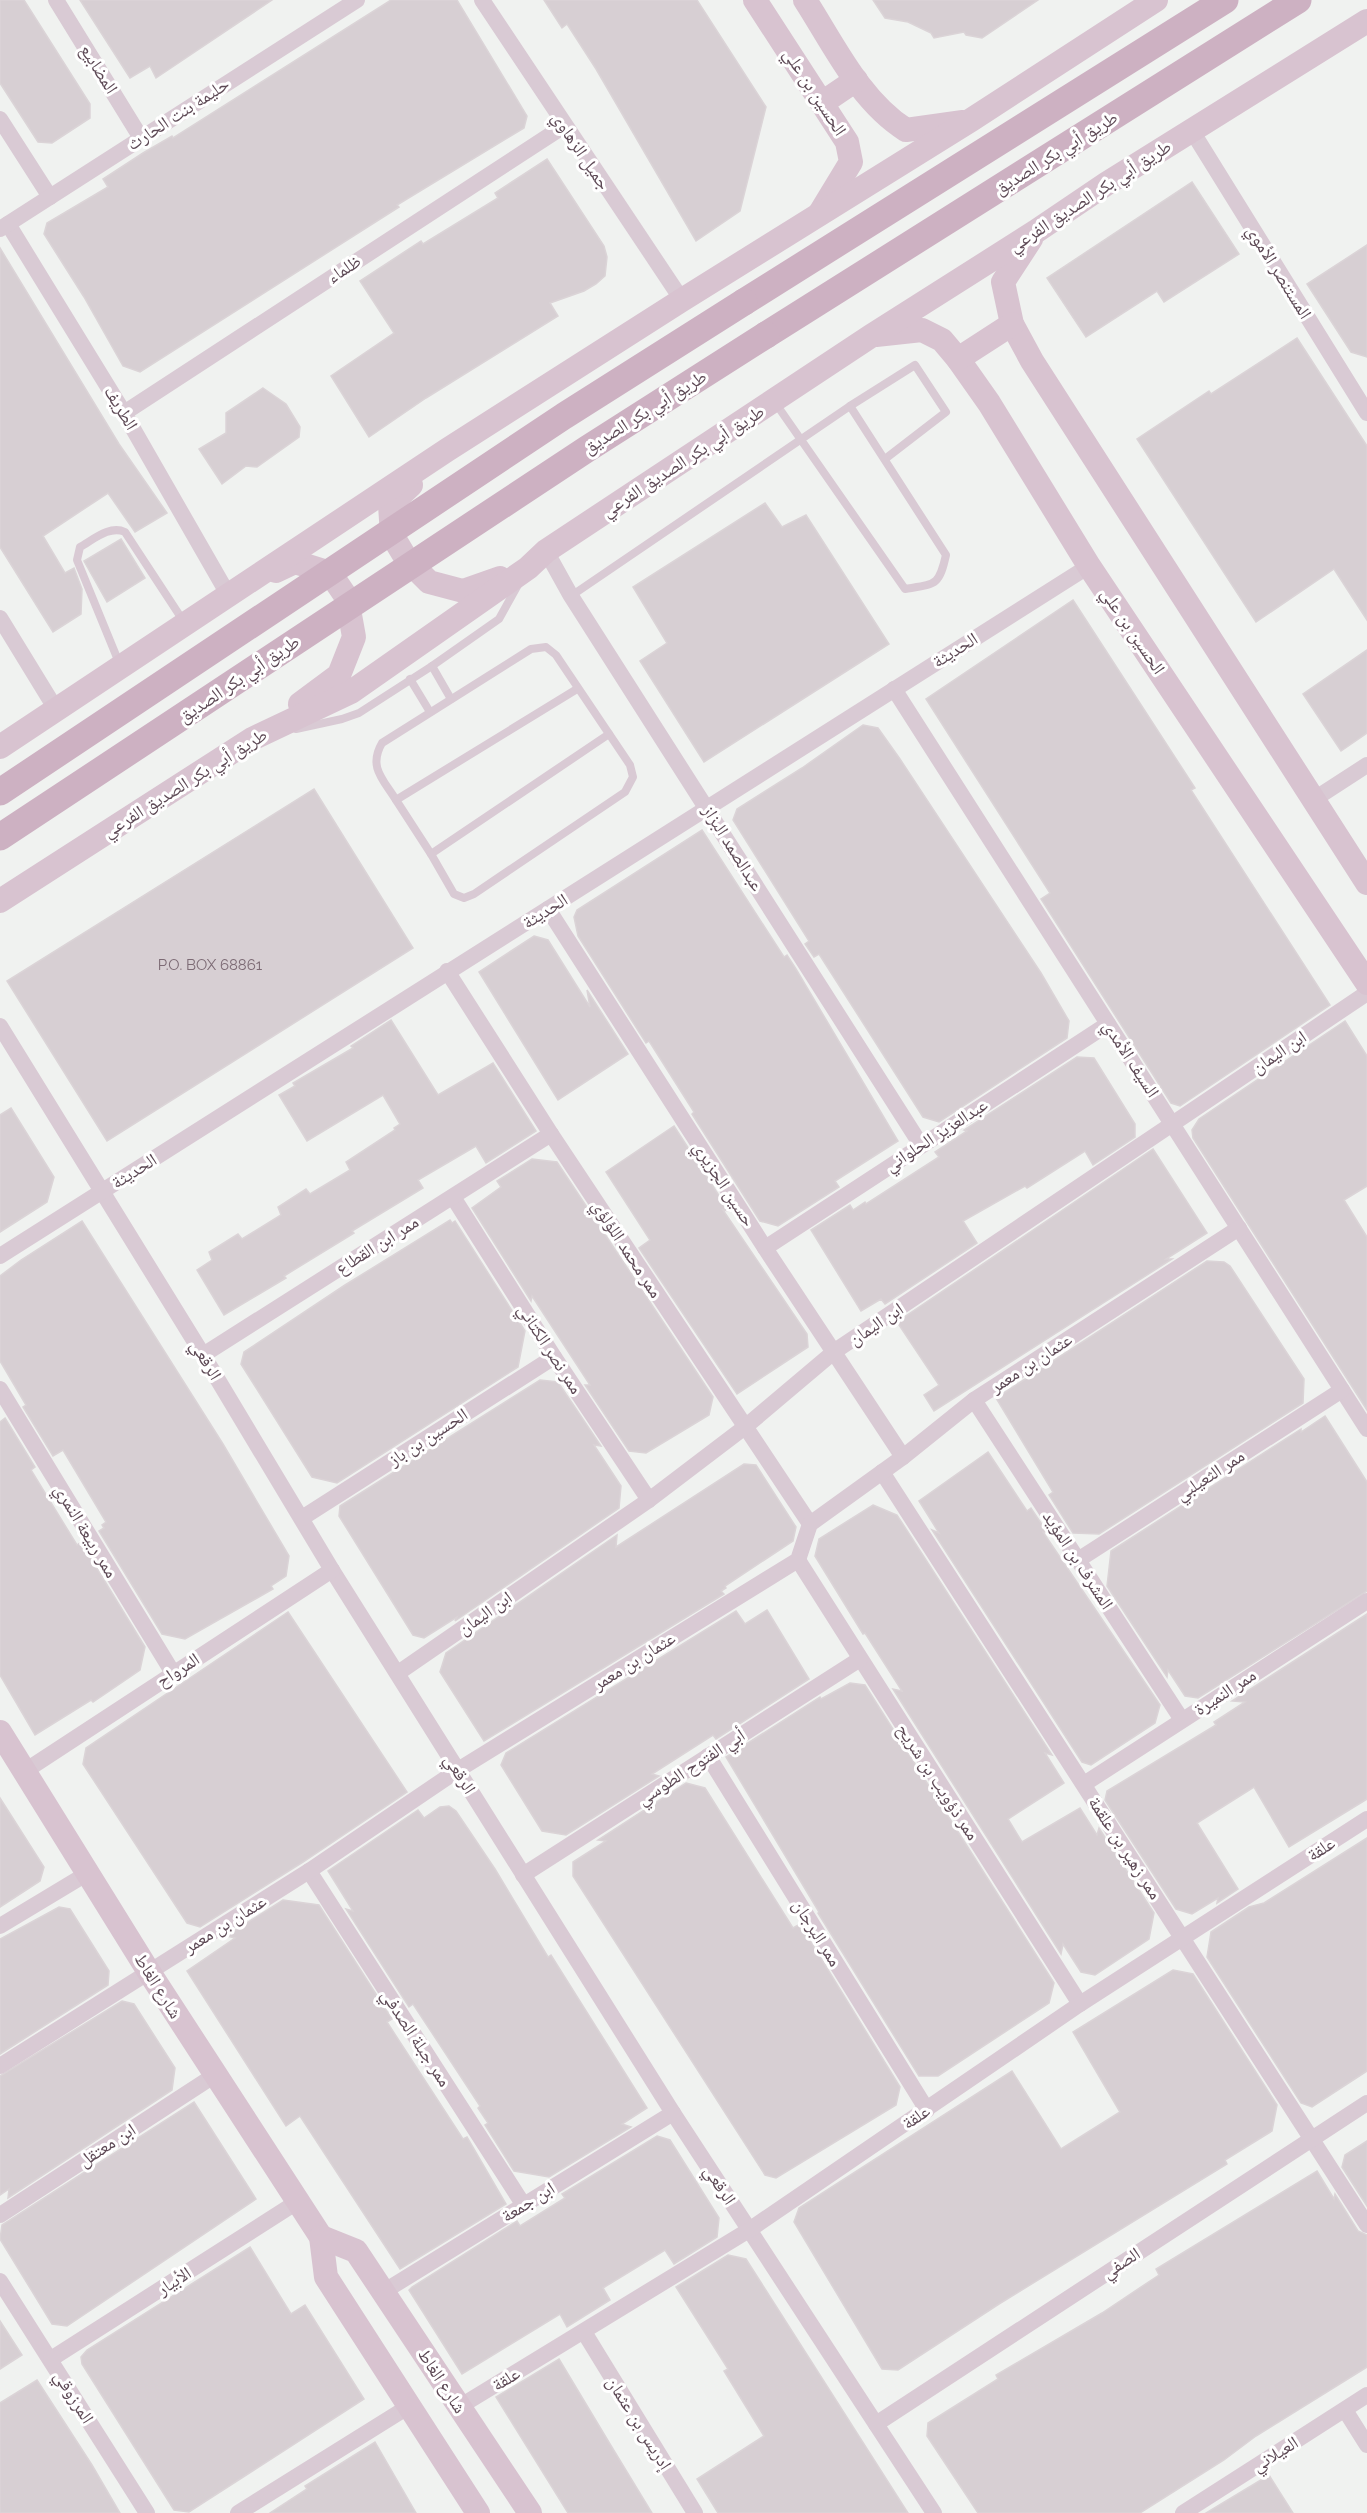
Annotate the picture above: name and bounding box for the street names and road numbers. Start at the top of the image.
street label: المضابيع [74,40,123,98]
street label: الحسين بن علي [776,44,851,142]
street label: حليمة بنت الحارث [123,73,233,155]
street label: طريق أبي بكر الصديق [990,106,1124,203]
street label: جميل الزهاوي [544,108,615,196]
street label: طريق أبي بكر الصديق الفرعي [1005,135,1177,260]
street label: المستنصر الأموي [1238,221,1317,325]
street label: ظلماء [323,250,365,287]
street label: طريق أبي بكر الصديق [579,365,713,462]
street label: الطريف [100,382,143,434]
street label: طريق أبي بكر الصديق الفرعي [598,400,770,525]
street label: الحسين بن علي [1093,584,1170,680]
street label: الحديثة [928,628,981,672]
street label: طريق أبي بكر الصديق [174,630,306,731]
street label: طريق أبي بكر الصديق الفرعي [99,723,273,846]
street label: عبدالصمد البزاز [698,800,768,895]
street label: الحديثة [518,889,571,933]
street label: السيف الأمدي [1095,1016,1164,1104]
street label: ابن اليمان [1247,1026,1311,1078]
street label: عبدالعزيز الحلواني [880,1094,994,1179]
street label: حسين الجزيري [685,1137,760,1233]
street label: الحديثة [107,1149,160,1193]
street label: ممر محمد اللؤلؤي [584,1196,667,1304]
street label: ممر ابن القطاع [331,1211,423,1279]
street label: ابن اليمان [844,1298,908,1350]
street label: ممر نصر الكتاني [510,1300,587,1400]
street label: عثمان بن معمر [985,1328,1076,1398]
street label: الرقعي [183,1336,226,1386]
street label: الحسين بن باز [383,1403,472,1471]
street label: ممر الثعيلبي [1171,1445,1251,1508]
street label: ممر ربيعة النمري [46,1480,123,1584]
street label: المشرف بن المؤيد [1038,1506,1118,1614]
street label: ابن اليمان [454,1586,516,1640]
street label: عثمان بن معمر [588,1627,679,1696]
street label: المرواح [152,1648,204,1693]
street label: ممر النميرة [1190,1664,1260,1720]
street label: ممر ذؤويب بن شريح [891,1720,984,1845]
street label: أبي الفتوح الطوسي [633,1724,751,1813]
street label: الرقعي [436,1750,481,1800]
street label: ممر زهير بن علقمة [1084,1793,1166,1903]
street label: علقة [1303,1832,1338,1865]
street label: عثمان بن معمر [179,1890,270,1959]
street label: ممر البرجان [788,1896,846,1970]
street label: شارع الغاط [129,1949,187,2023]
street label: ممر جبلة الصدفي [373,1985,456,2093]
street label: علقة [898,2100,933,2133]
street label: ابن معتقل [74,2118,140,2172]
street label: الرقعي [696,2161,741,2211]
street label: ابن جمعة [497,2177,559,2227]
street label: الصفي [1098,2242,1146,2287]
street label: الأبيار [152,2262,195,2300]
street label: شارع الغاط [413,2344,471,2418]
street label: علقة [488,2362,523,2395]
street label: المرزوقي [46,2367,99,2429]
street label: إدريس بن عثمان [601,2372,676,2474]
street label: العيلاني [1248,2431,1304,2480]

